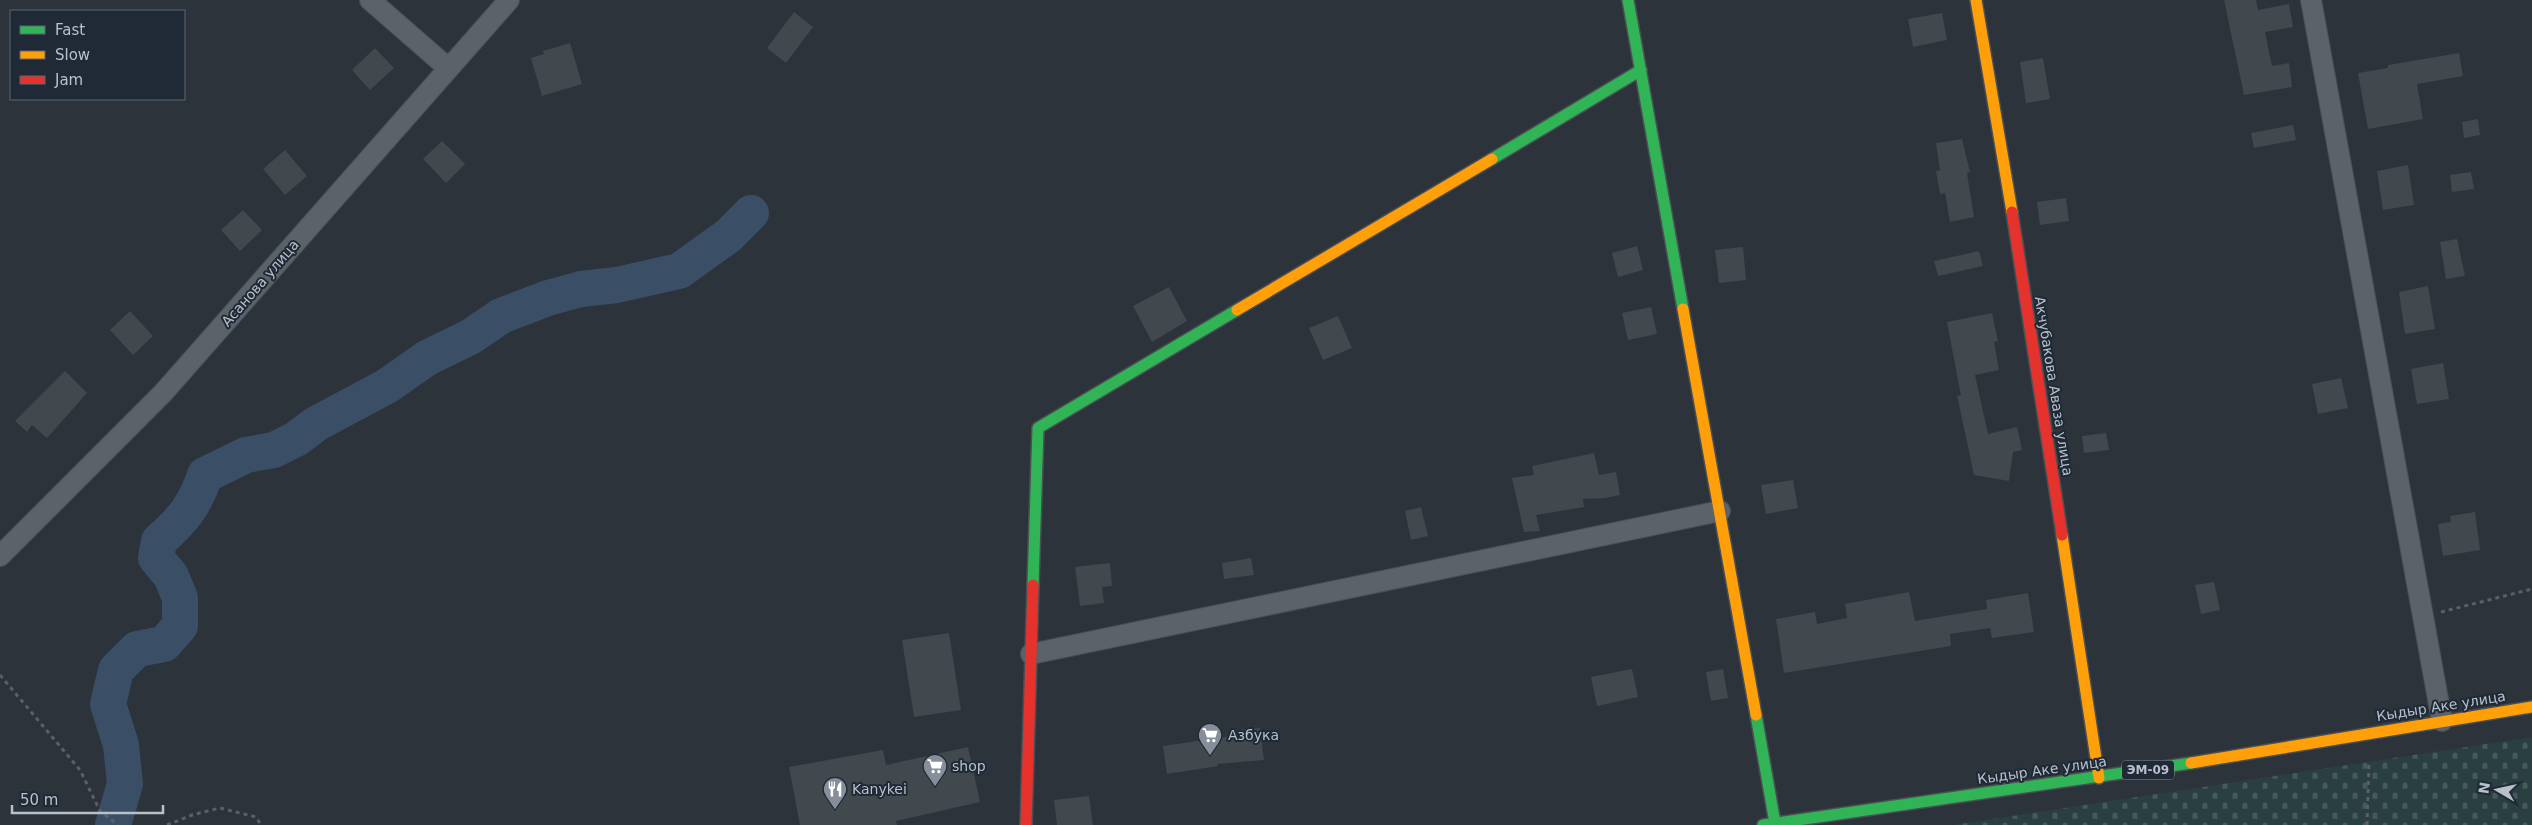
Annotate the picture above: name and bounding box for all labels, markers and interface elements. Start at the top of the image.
legend [10,10,185,100]
text: Fast [55,21,85,39]
text: Slow [55,46,90,64]
text: Jam [54,71,83,89]
street label: Асанова улица [218,237,302,329]
street label: Акчубакова Аваза улица [2032,295,2076,477]
street label: Кыдыр Аке улица [2375,688,2507,724]
supermarket icon: Азбука [1197,722,1223,756]
place label: Азбука [1228,727,1279,743]
supermarket icon: shop [922,753,948,787]
street label: Кыдыр Аке улица [1976,753,2108,787]
place label: shop [952,758,986,774]
road number: ЭМ-09 [2122,760,2174,780]
north arrow [2472,765,2522,815]
restaurant icon: Kanykei [822,776,848,810]
place label: Kanykei [852,781,907,797]
text: N [2475,781,2493,795]
scale bar [12,782,164,814]
text: 50 m [20,791,58,809]

